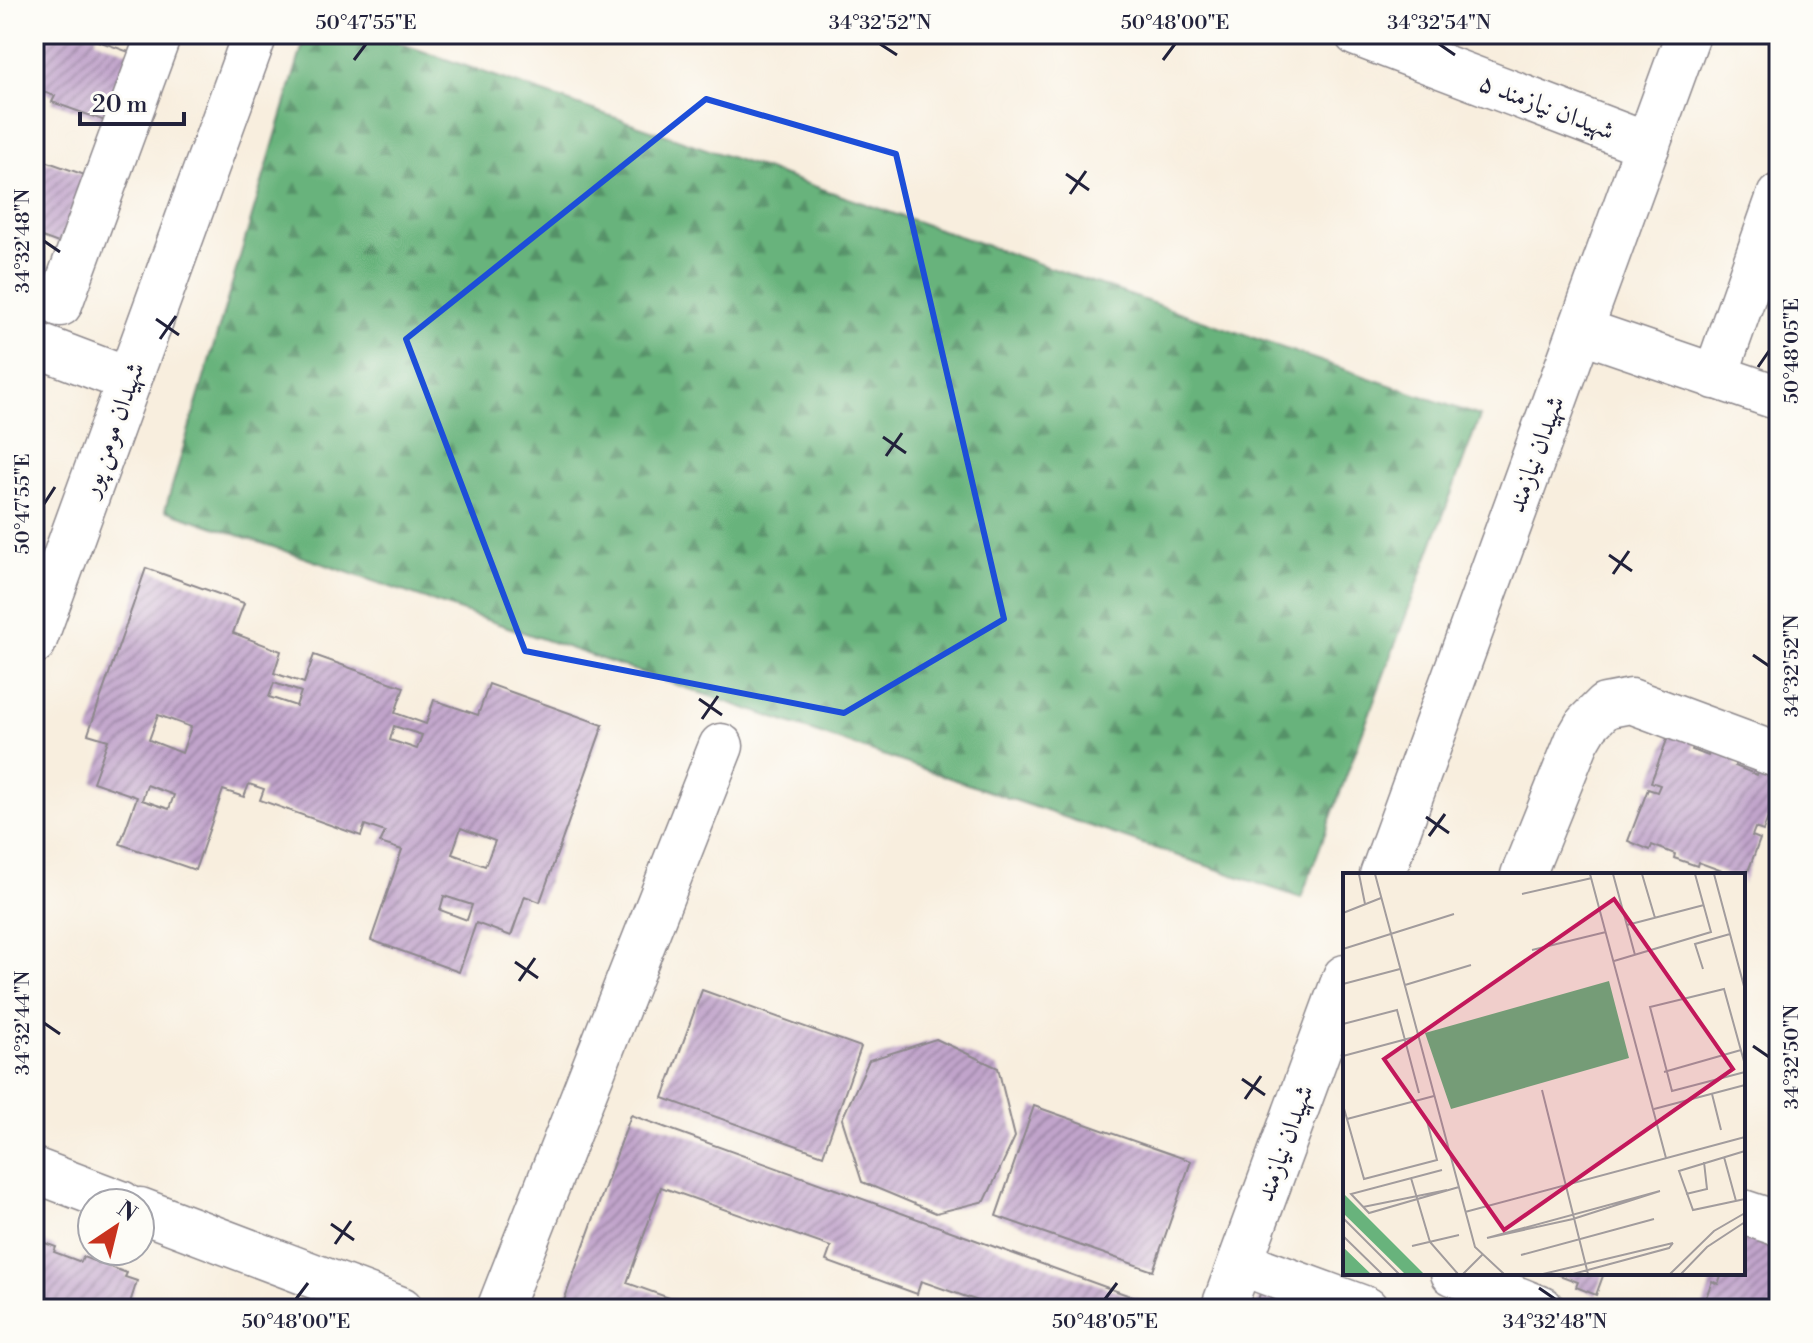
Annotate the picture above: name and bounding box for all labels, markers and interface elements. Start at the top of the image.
text: 50°47'55"E [316,11,416,36]
text: 34°32'52"N [829,11,931,36]
text: 50°48'00"E [1121,11,1229,36]
text: 34°32'54"N [1387,11,1491,36]
street label: شهیدان نیازمند ۵ [1474,66,1619,147]
scale bar [80,76,184,126]
text: 20 m [92,90,148,120]
text: 34°32'48"N [11,189,36,293]
text: 50°48'05"E [1780,298,1805,404]
street label: شهیدان مومن پور [73,358,154,504]
street label: شهیدان نیازمند [1500,392,1572,517]
text: 50°47'55"E [11,454,36,554]
text: 34°32'52"N [1780,615,1805,717]
inset map [1343,873,1745,1275]
text: 34°32'44"N [11,971,36,1075]
text: 34°32'50"N [1780,1005,1805,1109]
street label: شهیدان نیازمند [1249,1081,1321,1206]
north arrow [76,1187,156,1267]
text: N [112,1196,142,1228]
text: 50°48'00"E [242,1310,350,1335]
text: 50°48'05"E [1052,1310,1158,1335]
text: 34°32'48"N [1503,1310,1607,1335]

